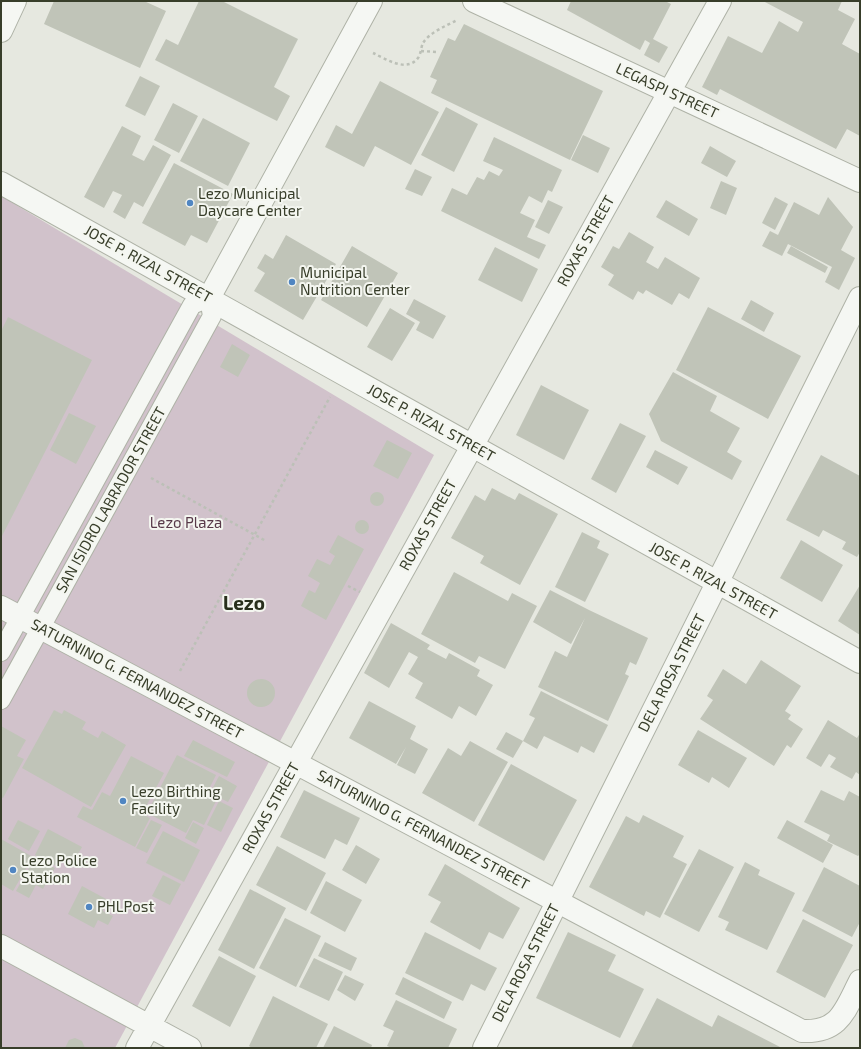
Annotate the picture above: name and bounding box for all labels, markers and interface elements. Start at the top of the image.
street label: LEGASPI STREET [613,58,722,122]
place label: Lezo Municipal Daycare Center [198,184,302,219]
street label: ROXAS STREET [553,192,618,289]
marker: Lezo Municipal Daycare Center [185,198,195,208]
street label: JOSE P. RIZAL STREET [81,220,216,306]
place label: Municipal Nutrition Center [300,263,410,298]
marker: Municipal Nutrition Center [287,277,297,287]
street label: JOSE P. RIZAL STREET [364,379,499,465]
street label: SAN ISIDRO LABRADOR STREET [51,403,169,596]
street label: ROXAS STREET [395,476,460,573]
park label: Lezo Plaza [150,513,222,531]
street label: JOSE P. RIZAL STREET [646,537,781,623]
district label: Lezo [223,591,265,614]
street label: DELA ROSA STREET [634,610,709,735]
street label: SATURNINO G. FERNANDEZ STREET [28,614,247,742]
street label: ROXAS STREET [238,759,303,856]
street label: SATURNINO G. FERNANDEZ STREET [314,765,533,893]
place label: Lezo Birthing Facility [131,782,221,817]
marker: Lezo Birthing Facility [118,796,128,806]
place label: Lezo Police Station [21,851,97,886]
marker: Lezo Police Station [8,865,18,875]
place label: PHLPost [97,897,154,915]
street label: DELA ROSA STREET [488,900,563,1025]
marker: PHLPost [84,902,94,912]

